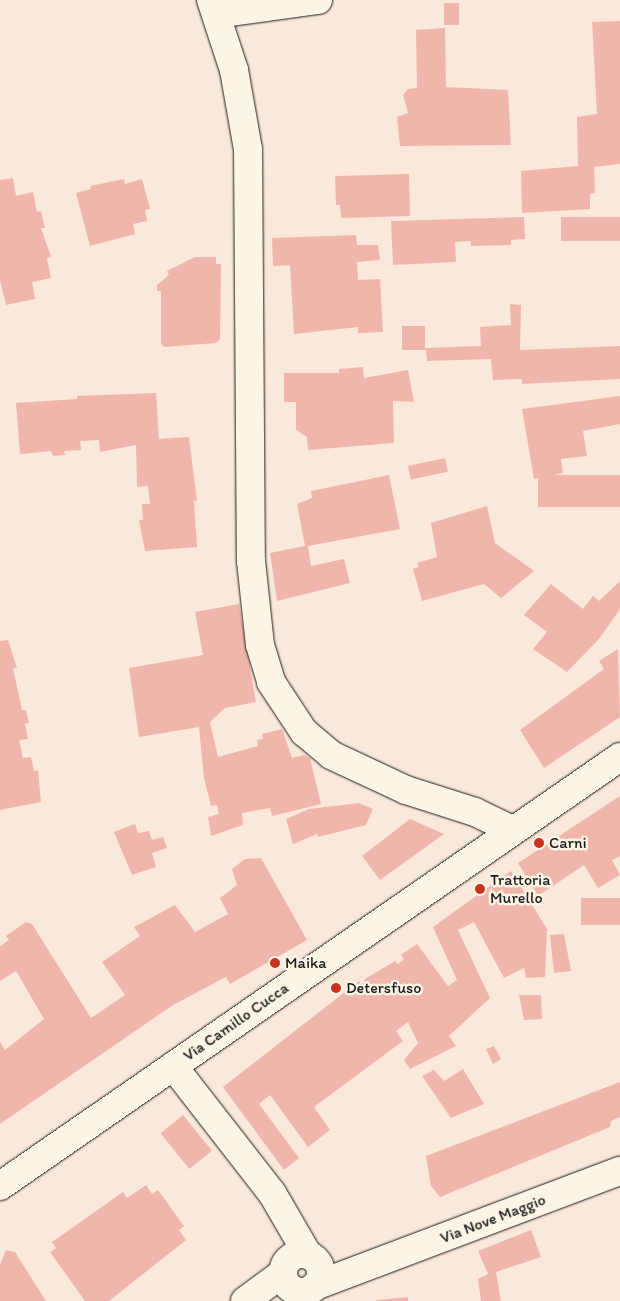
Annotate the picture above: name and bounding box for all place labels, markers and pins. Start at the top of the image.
place label: Carni [549,833,587,853]
marker: Carni [533,837,545,849]
place label: Trattoria Murello [490,870,550,908]
marker: Trattoria Murello [474,883,486,895]
place label: Maika [285,953,327,973]
marker: Maika [269,957,281,969]
place label: Detersfuso [346,978,421,998]
marker: Detersfuso [330,982,342,994]

